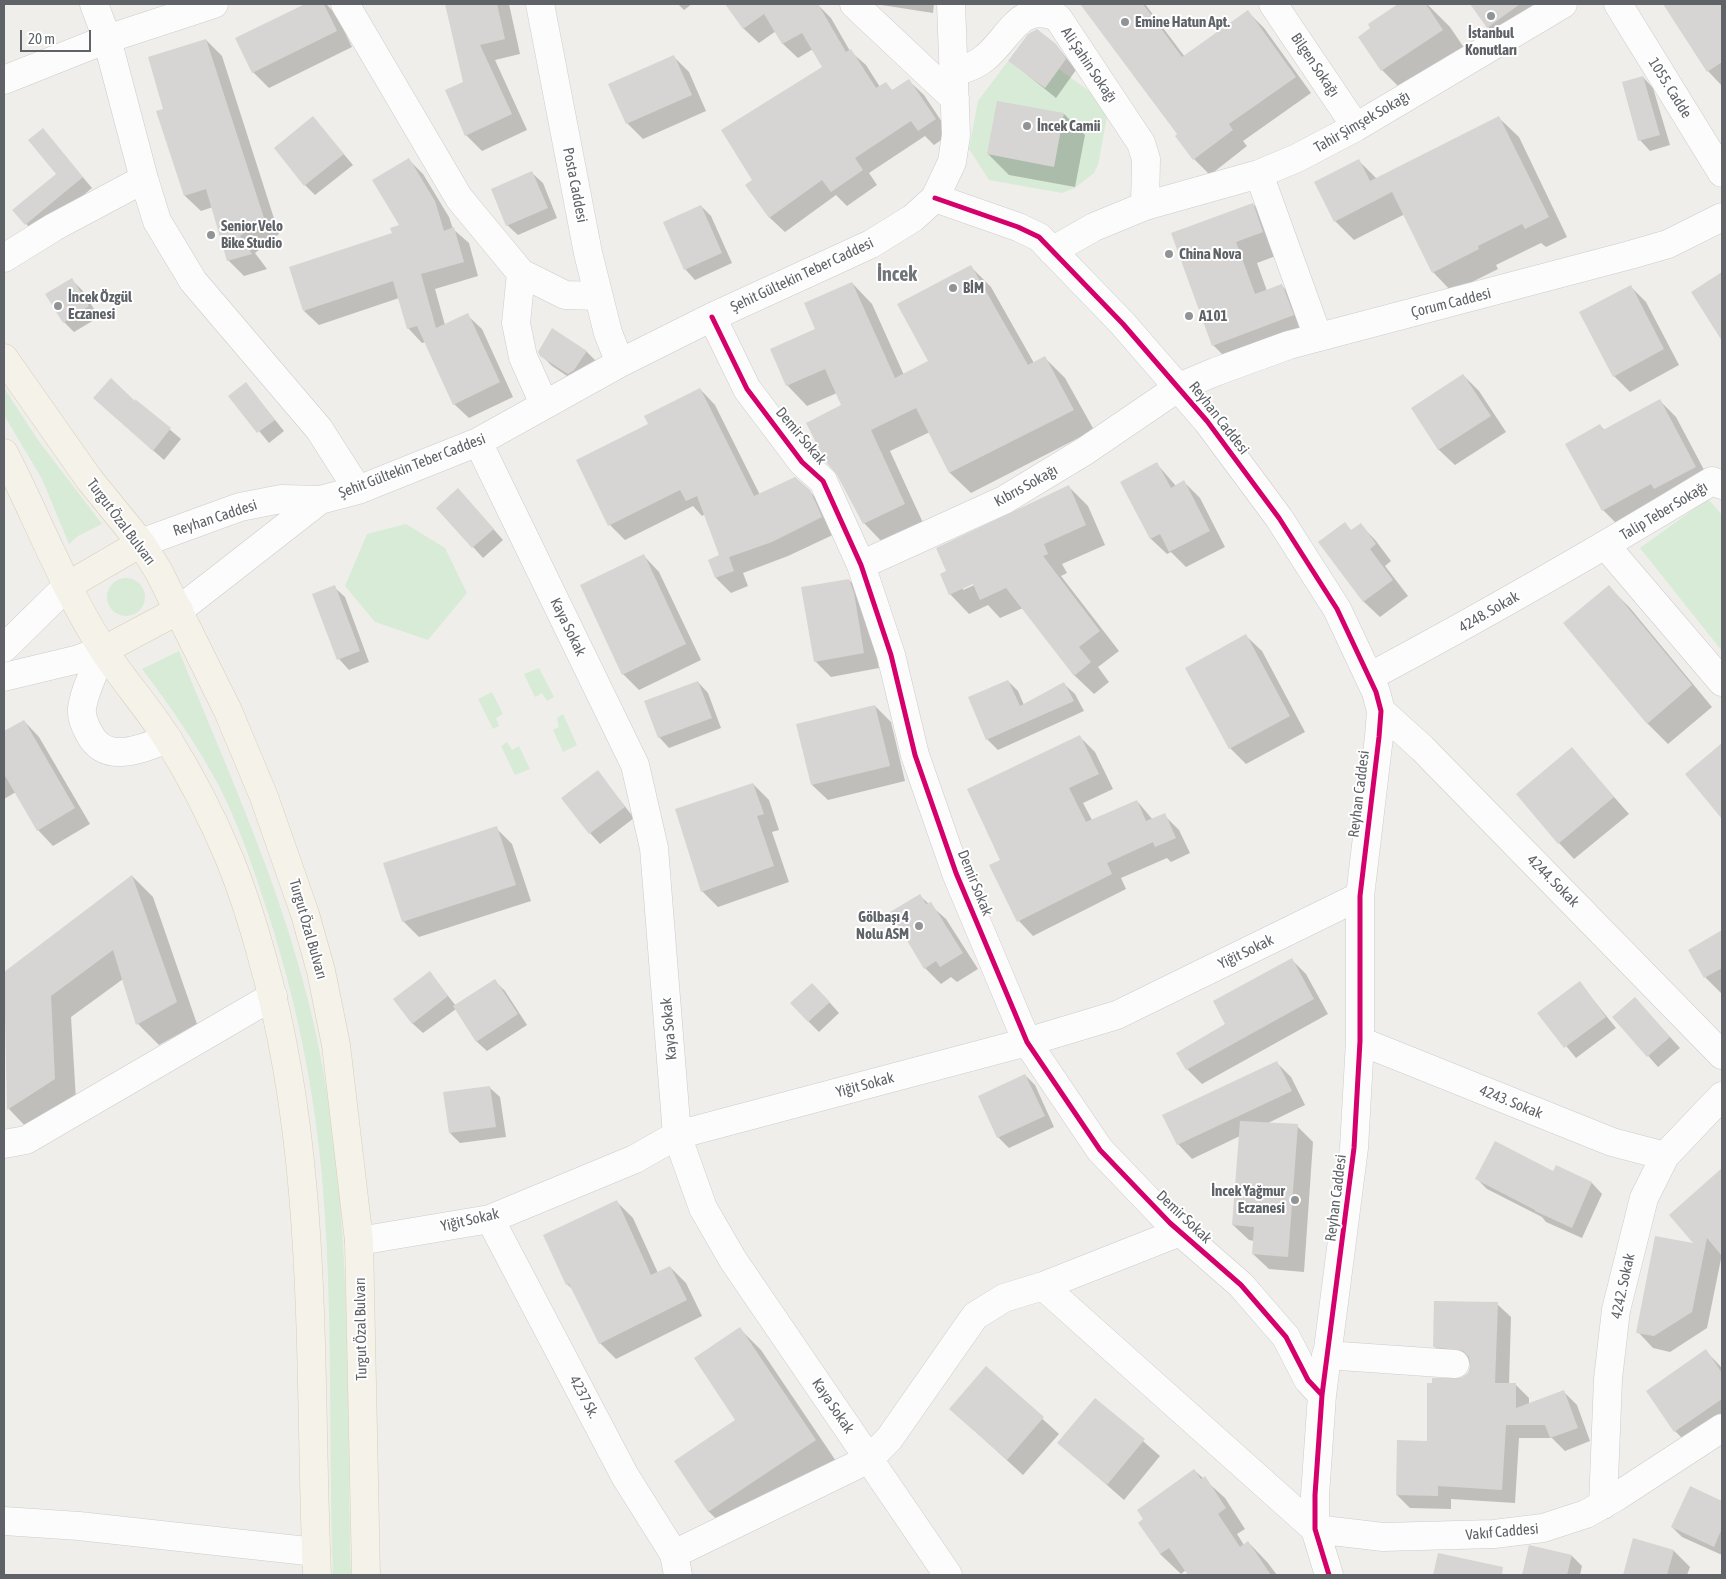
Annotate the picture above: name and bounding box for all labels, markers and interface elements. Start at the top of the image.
marker: İstanbul Konutları [1485,10,1497,22]
place label: Emine Hatun Apt. [1135,13,1230,31]
marker: Emine Hatun Apt. [1119,16,1131,28]
scale bar [22,20,94,52]
street label: Ali Şahin Sokağı [1057,24,1121,106]
place label: İstanbul Konutları [1465,24,1517,59]
text: 20 m [28,30,55,47]
street label: Bilgen Sokağı [1287,30,1343,100]
street label: 1055. Cadde [1644,55,1696,121]
street label: Tahir Şimşek Sokağı [1311,87,1413,157]
place label: İncek Camii [1037,117,1101,135]
marker: İncek Camii [1021,120,1033,132]
street label: Posta Caddesi [559,146,591,224]
place label: Senior Velo Bike Studio [221,217,283,252]
marker: Senior Velo Bike Studio [205,229,217,241]
street label: Şehit Gültekin Teber Caddesi [728,234,876,316]
place label: China Nova [1179,245,1242,263]
marker: China Nova [1163,248,1175,260]
district label: İncek [877,263,917,287]
place label: BİM [963,279,984,297]
marker: BİM [947,282,959,294]
street label: Çorum Caddesi [1409,284,1493,322]
place label: İncek Özgül Eczanesi [68,288,132,323]
marker: İncek Özgül Eczanesi [52,300,64,312]
place label: A101 [1199,307,1227,325]
marker: A101 [1183,310,1195,322]
street label: Reyhan Caddesi [1185,378,1253,458]
street label: Demir Sokak [772,404,830,468]
street label: Şehit Gültekin Teber Caddesi [336,430,488,502]
street label: Kıbrıs Sokağı [991,461,1061,511]
street label: Turgut Özal Bulvarı [83,475,159,569]
street label: Talip Teber Sokağı [1617,478,1711,544]
street label: Reyhan Caddesi [171,496,259,540]
street label: 4248. Sokak [1456,588,1522,636]
street label: Kaya Sokak [546,595,590,659]
street label: Reyhan Caddesi [1345,750,1373,838]
street label: Demir Sokak [954,847,996,919]
street label: 4244. Sokak [1523,851,1583,911]
street label: Turgut Özal Bulvarı [285,877,331,981]
place label: Gölbaşı 4 Nolu ASM [856,908,909,943]
marker: Gölbaşı 4 Nolu ASM [913,920,925,932]
street label: Yiğit Sokak [1215,931,1277,973]
street label: Kaya Sokak [657,997,681,1061]
street label: Yiğit Sokak [834,1069,896,1101]
street label: 4243. Sokak [1477,1081,1545,1123]
street label: Reyhan Caddesi [1322,1154,1350,1242]
place label: İncek Yağmur Eczanesi [1211,1182,1285,1217]
street label: Demir Sokak [1152,1187,1216,1247]
marker: İncek Yağmur Eczanesi [1289,1194,1301,1206]
street label: Yiğit Sokak [439,1205,501,1235]
street label: 4242. Sokak [1607,1252,1639,1320]
street label: Turgut Özal Bulvarı [351,1277,371,1381]
street label: 4237 Sk. [565,1373,603,1421]
street label: Kaya Sokak [808,1375,858,1437]
street label: Vakıf Caddesi [1465,1520,1539,1544]

